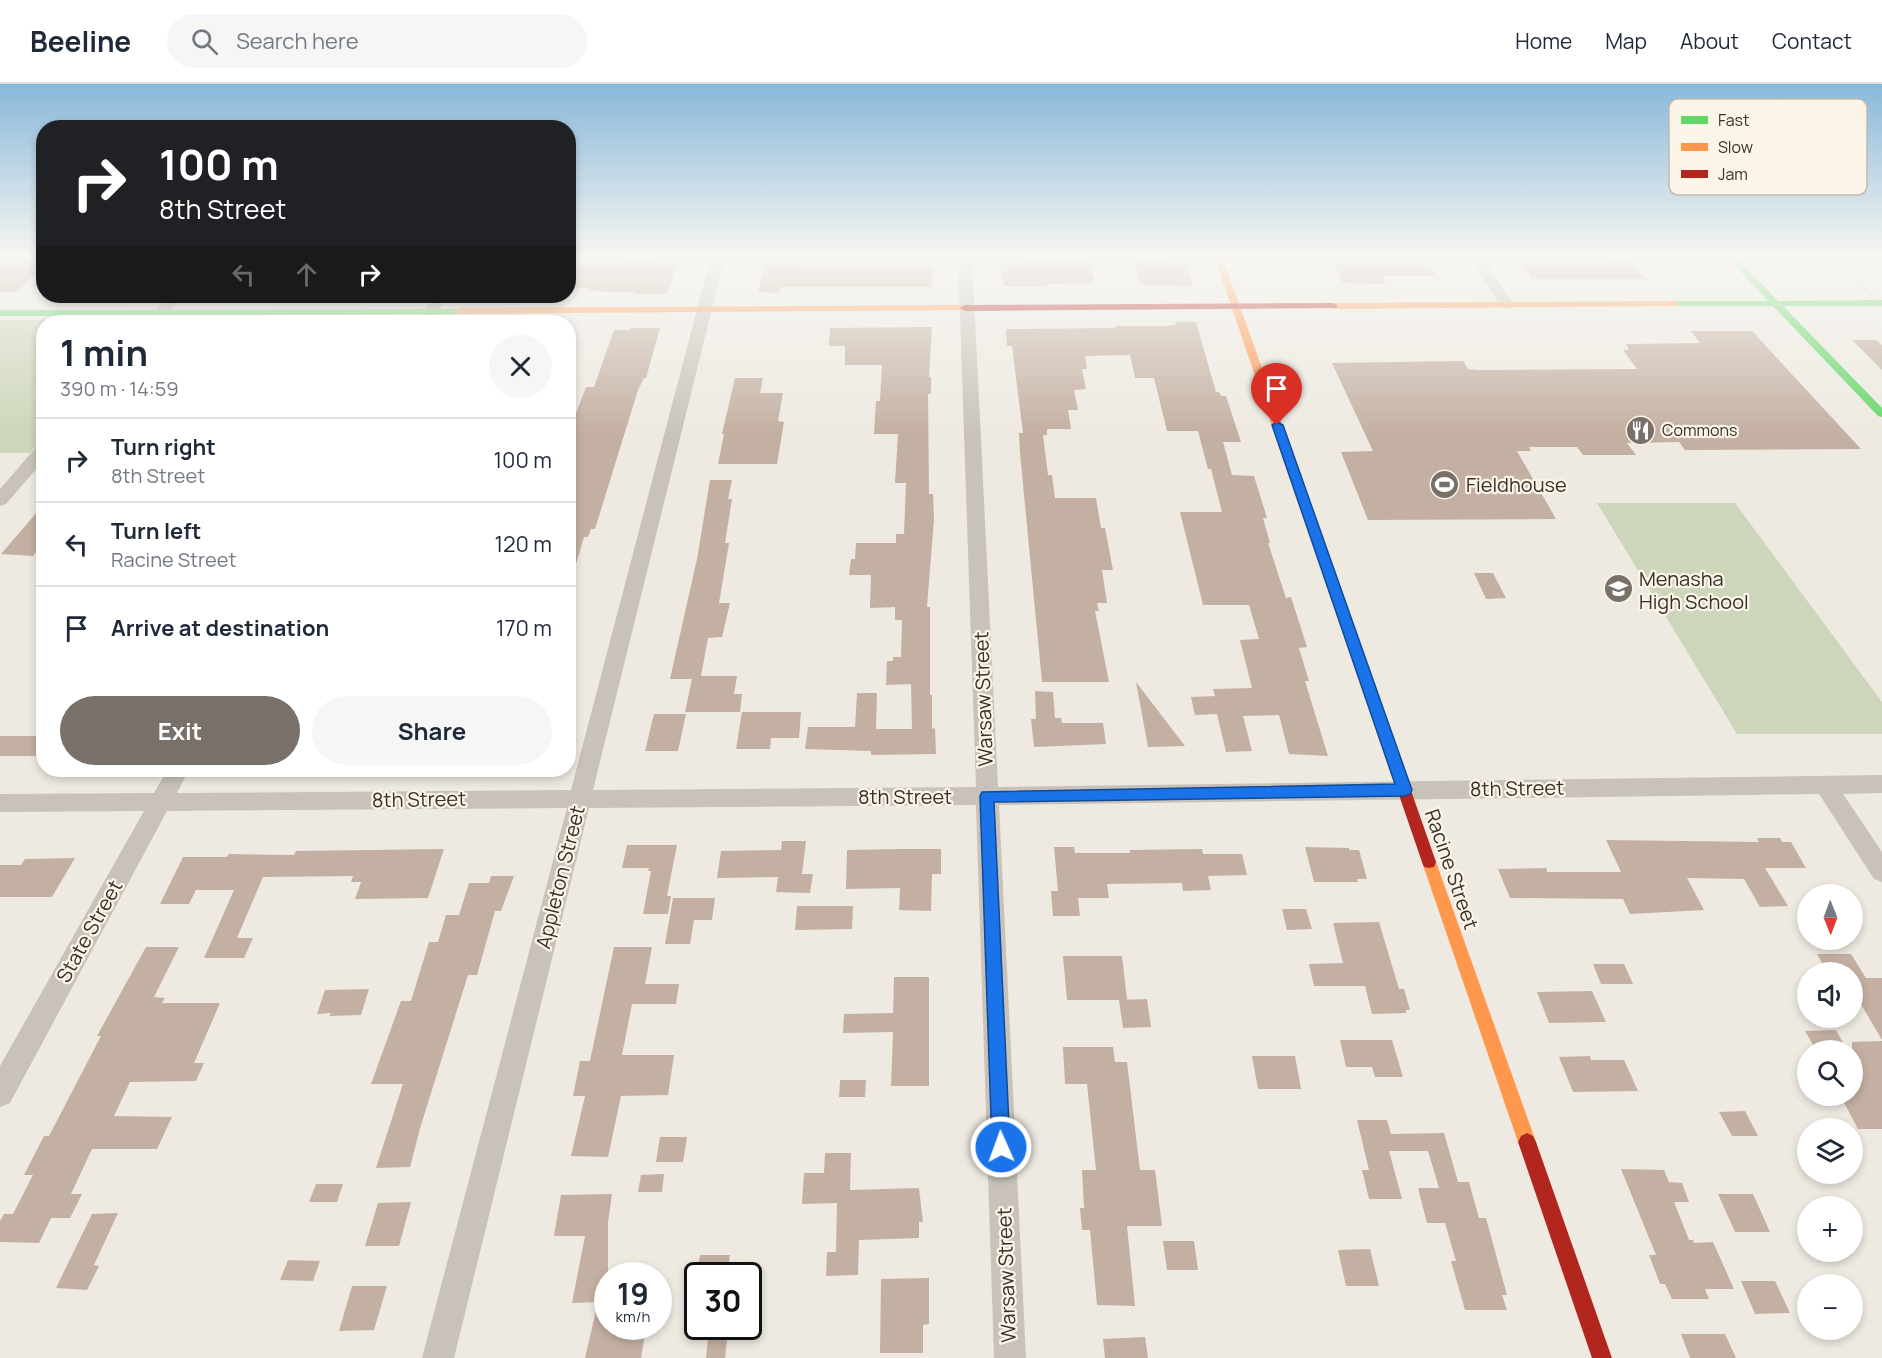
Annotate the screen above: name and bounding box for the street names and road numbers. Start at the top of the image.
street label: Warsaw Street [967,631,999,767]
street label: 8th Street [1470,774,1564,802]
street label: 8th Street [858,783,952,810]
street label: 8th Street [372,785,466,813]
street label: Appleton Street [529,803,591,951]
street label: Racine Street [1419,805,1485,933]
street label: State Street [50,875,128,987]
street label: Warsaw Street [990,1207,1022,1343]

